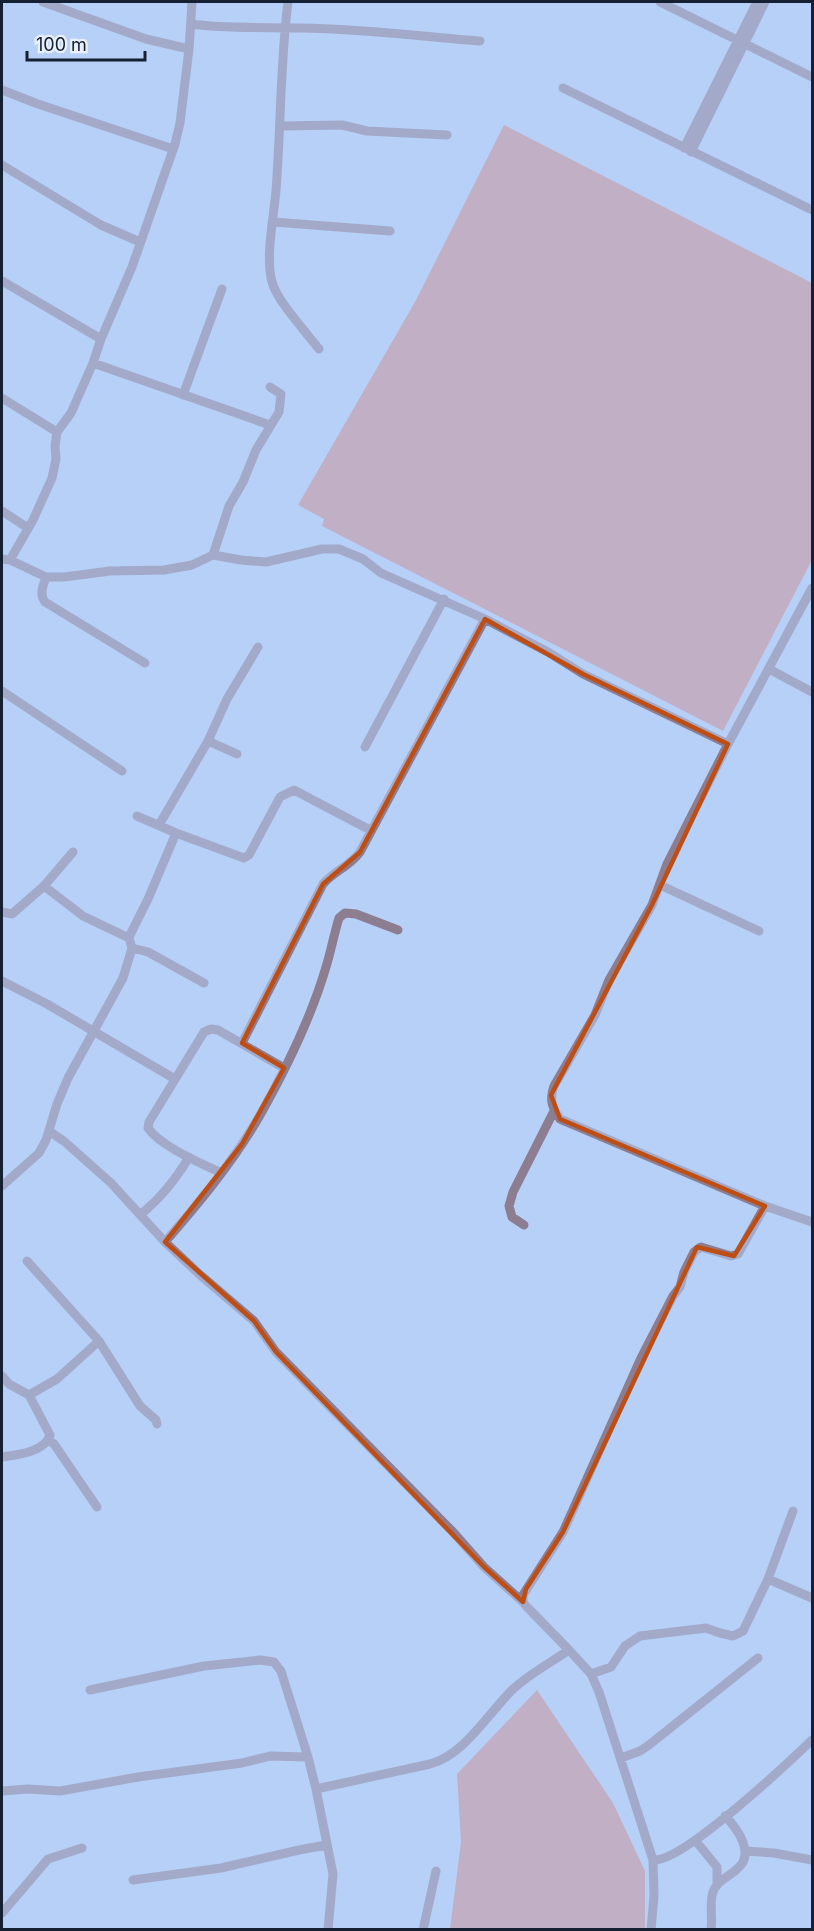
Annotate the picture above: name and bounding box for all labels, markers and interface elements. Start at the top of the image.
scale bar [27,24,146,62]
text: 100 m [36,34,87,55]

